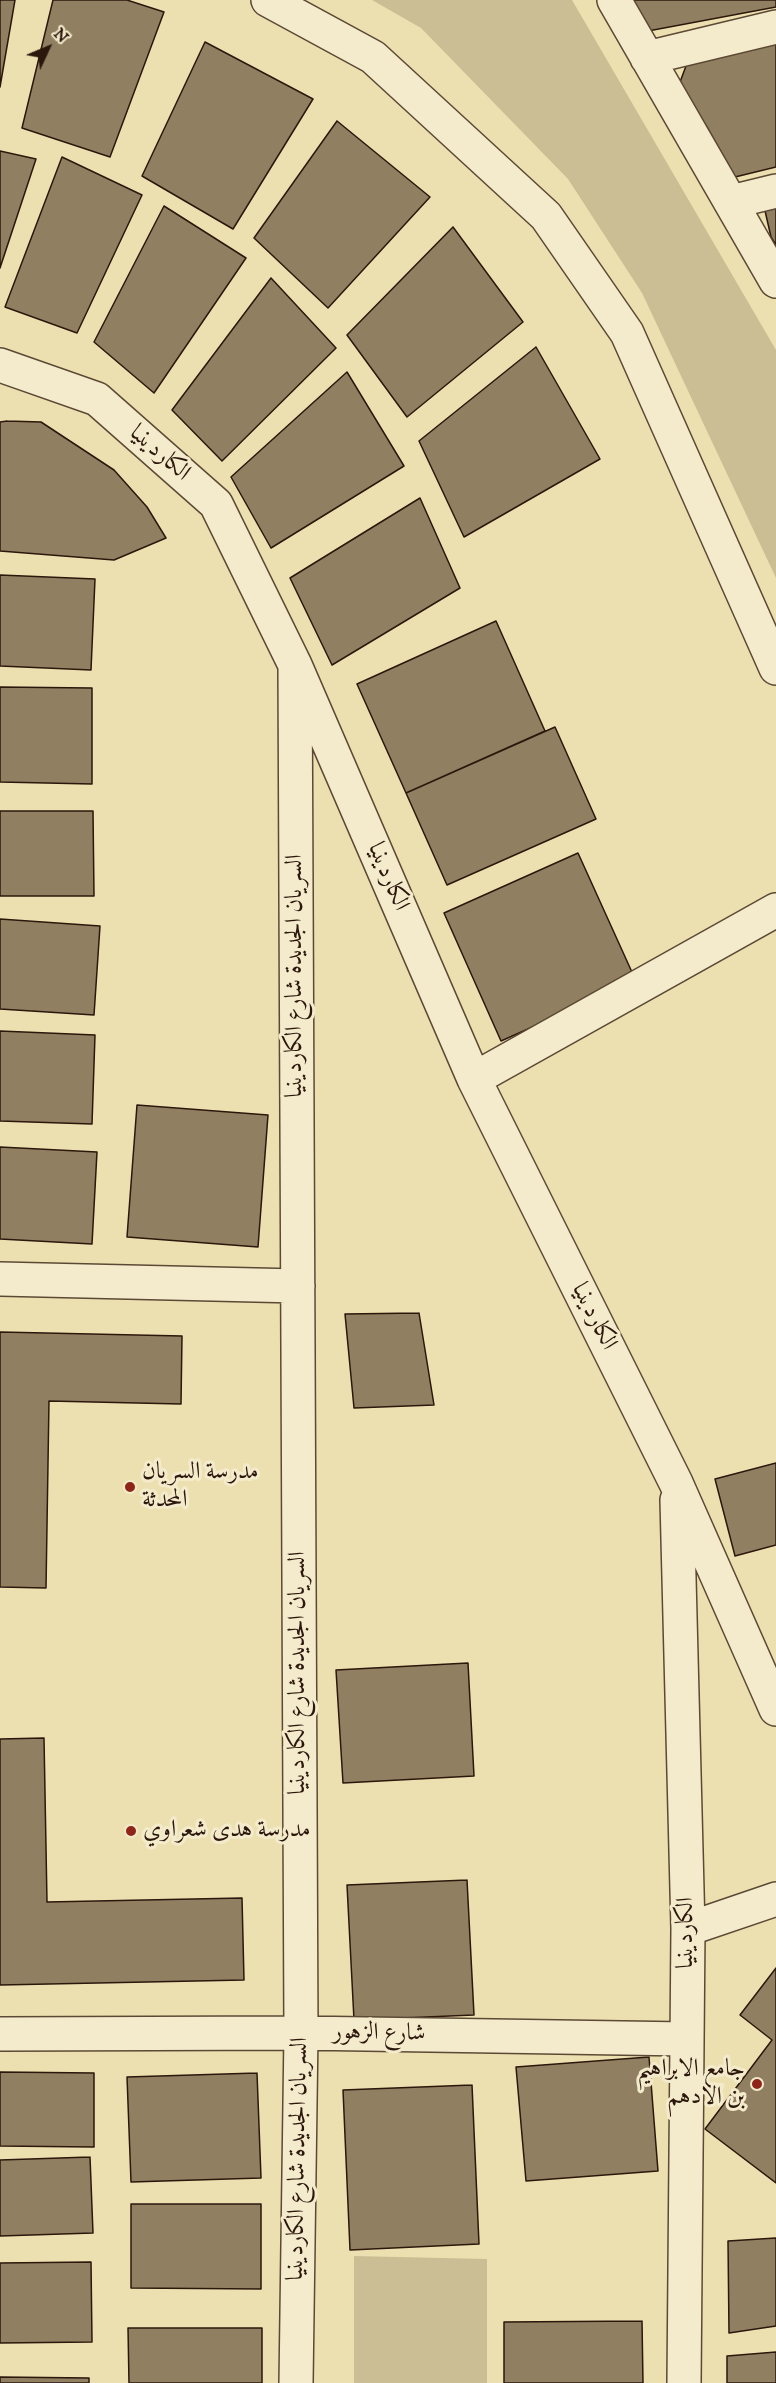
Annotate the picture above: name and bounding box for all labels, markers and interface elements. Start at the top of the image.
north arrow [18,18,78,78]
text: N [49,24,73,47]
street label: الكاردينيا [122,420,196,488]
street label: الكاردينيا [360,838,414,916]
street label: السريان الجديدة شارع الكاردينيا [282,854,310,1098]
street label: الكاردينيا [564,1279,622,1355]
place label: مدرسة السريان المحدثة [142,1459,259,1515]
marker: مدرسة السريان المحدثة [123,1480,137,1494]
street label: السريان الجديدة شارع الكاردينيا [285,1551,313,1795]
place label: مدرسة هدى شعراوي [143,1817,311,1845]
marker: مدرسة هدى شعراوي [124,1824,138,1838]
street label: الكاردينيا [673,1897,701,1969]
street label: شارع الزهور [332,2019,426,2049]
street label: السريان الجديدة شارع الكاردينيا [282,2037,316,2281]
place label: جامع الابراهيم بن الادهم [637,2056,745,2112]
marker: جامع الابراهيم بن الادهم [750,2077,764,2091]

